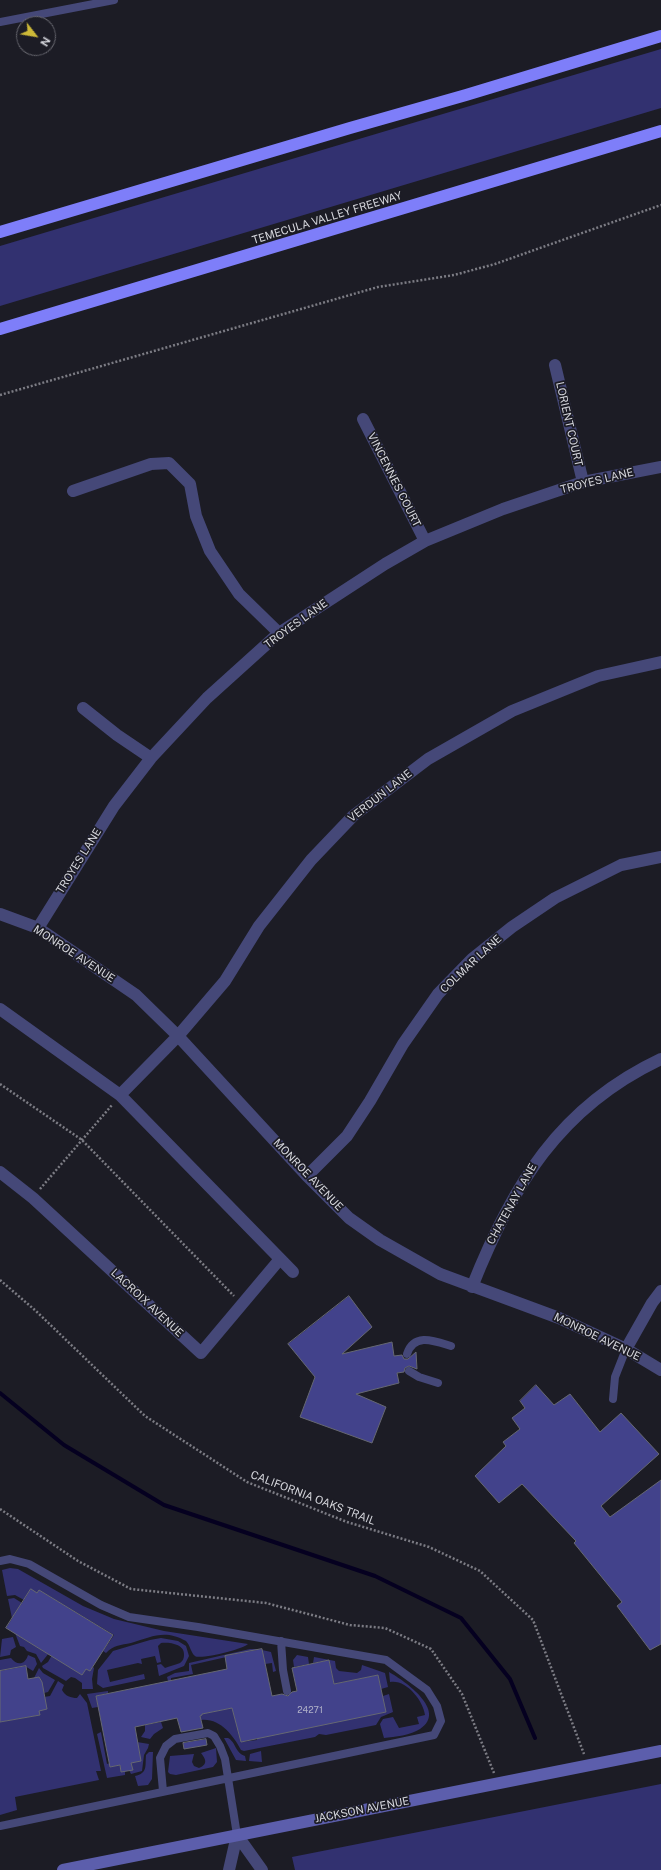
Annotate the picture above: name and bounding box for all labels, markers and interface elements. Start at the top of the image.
north arrow [16,16,56,56]
text: N [38,35,53,48]
street label: TEMECULA VALLEY FREEWAY [251,189,403,247]
street label: LORIENT COURT [553,381,585,467]
street label: VINCENNES COURT [365,431,423,529]
street label: TROYES LANE [559,466,635,496]
street label: TROYES LANE [262,597,330,651]
street label: VERDUN LANE [345,767,415,825]
street label: TROYES LANE [54,826,104,896]
street label: MONROE AVENUE [31,923,117,985]
street label: COLMAR LANE [438,932,504,996]
street label: MONROE AVENUE [270,1136,346,1214]
street label: CHATENAY LANE [484,1161,540,1247]
street label: LACROIX AVENUE [108,1266,186,1340]
street label: MONROE AVENUE [552,1310,642,1364]
street label: CALIFORNIA OAKS TRAIL [249,1468,377,1528]
house number: 24271 [297,1705,323,1715]
street label: JACKSON AVENUE [314,1794,410,1826]

